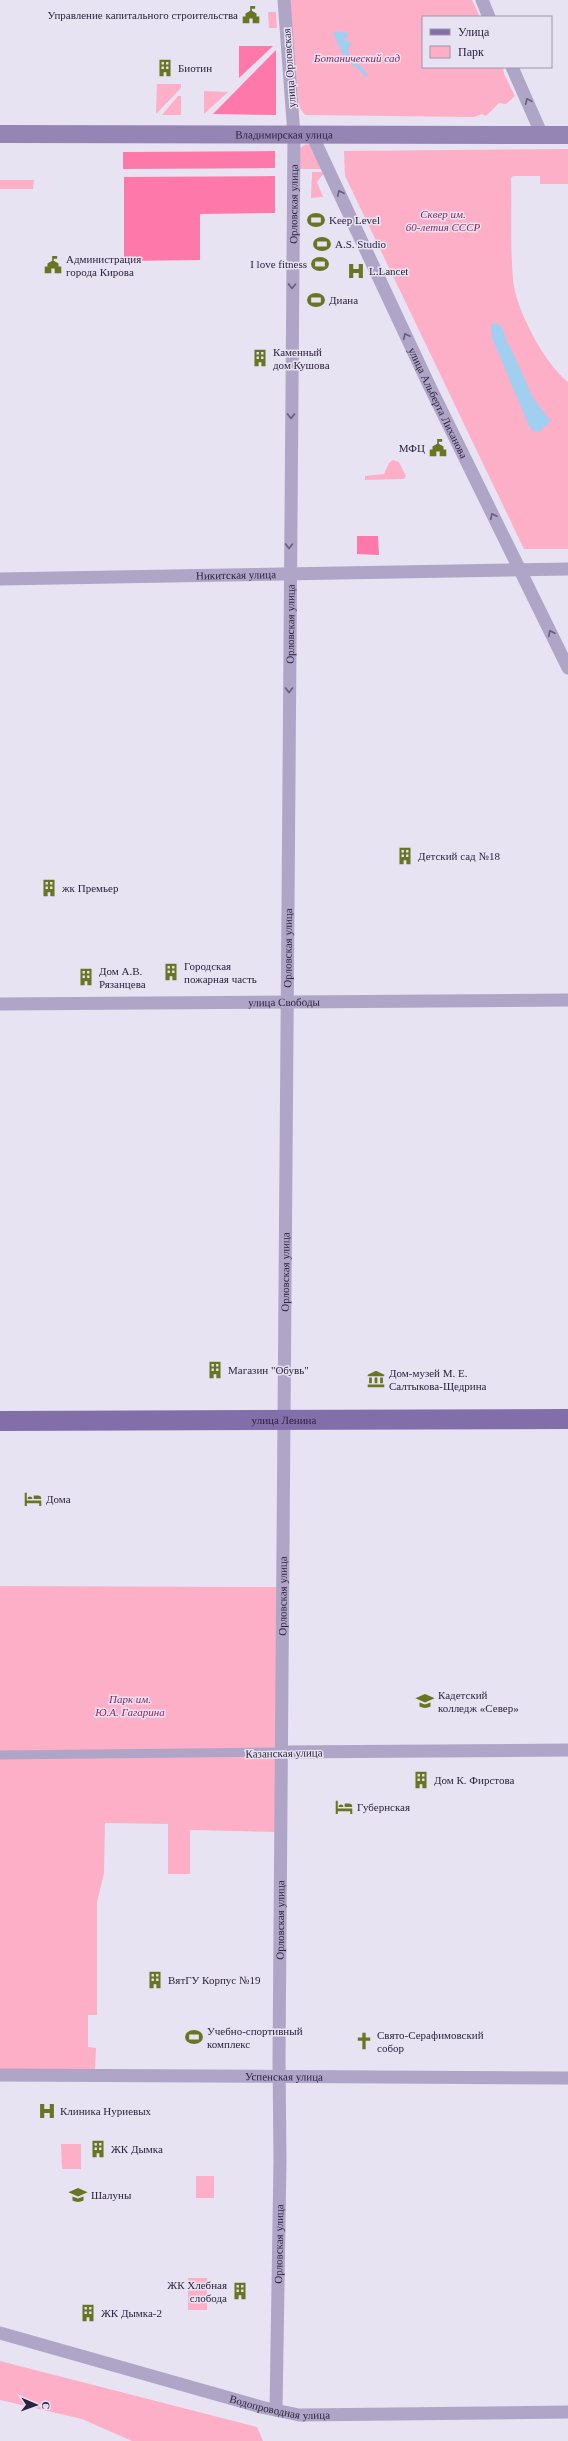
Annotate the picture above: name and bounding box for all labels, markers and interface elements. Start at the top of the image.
public building icon: Управление капитального строительства [241,5,261,25]
place label: Управление капитального строительства [48,9,238,21]
legend [422,16,552,68]
text: Улица [458,25,490,39]
street label: улица Орловская [280,28,298,108]
text: Парк [458,45,484,59]
park label: Ботанический сад [313,52,400,64]
building icon: Биотин [155,58,175,78]
place label: Биотин [178,62,212,74]
one-way arrow [524,97,532,104]
street label: Владимирская улица [235,128,333,141]
street label: Орловская улица [287,164,300,244]
one-way arrow [337,189,345,197]
park label: Сквер им. 60-летия СССР [406,208,481,233]
sports icon: Keep Level [306,210,326,230]
place label: Keep Level [329,214,380,226]
sports icon: A.S. Studio [312,234,332,254]
place label: A.S. Studio [335,238,387,250]
place label: Администрация города Кирова [66,253,141,278]
sports icon: I love fitness [310,254,330,274]
public building icon: Администрация города Кирова [43,255,63,275]
place label: I love fitness [250,258,307,270]
hospital icon: L.Lancet [346,261,366,281]
place label: L.Lancet [369,265,408,277]
one-way arrow [288,283,296,289]
sports icon: Диана [306,290,326,310]
place label: Диана [329,294,358,306]
one-way arrow [403,333,411,340]
street label: улица Альберта Лиханова [406,345,470,460]
place label: Каменный дом Кушова [273,346,330,371]
building icon: Каменный дом Кушова [250,348,270,368]
one-way arrow [287,413,295,419]
public building icon: МФЦ [428,438,448,458]
place label: МФЦ [399,442,425,454]
one-way arrow [490,513,498,521]
one-way arrow [285,543,293,549]
street label: Никитская улица [196,568,276,582]
street label: Орловская улица [284,584,296,664]
one-way arrow [548,630,555,637]
one-way arrow [285,687,293,693]
building icon: Детский сад №18 [395,846,415,866]
place label: Детский сад №18 [418,850,500,862]
building icon: жк Премьер [39,878,59,898]
place label: жк Премьер [61,882,119,894]
street label: Орловская улица [281,908,294,988]
place label: Городская пожарная часть [184,960,257,985]
building icon: Городская пожарная часть [161,962,181,982]
place label: Дом А.В. Рязанцева [99,965,146,990]
building icon: Дом А.В. Рязанцева [76,967,96,987]
street label: улица Свободы [248,996,321,1008]
street label: Орловская улица [279,1232,291,1312]
building icon: Магазин "Обувь" [205,1360,225,1380]
place label: Магазин "Обувь" [228,1364,309,1376]
place label: Дом-музей М. Е. Салтыкова-Щедрина [389,1367,487,1392]
museum icon: Дом-музей М. Е. Салтыкова-Щедрина [366,1369,386,1389]
street label: улица Ленина [252,1414,317,1426]
hotel icon: Дома [23,1489,43,1509]
place label: Дома [46,1493,71,1505]
street label: Орловская улица [276,1556,289,1636]
place label: Кадетский колледж «Север» [438,1689,519,1714]
school or university icon: Кадетский колледж «Север» [415,1691,435,1711]
park label: Парк им. Ю.А. Гагарина [94,1693,165,1718]
street label: Казанская улица [245,1746,323,1760]
building icon: Дом К. Фирстова [411,1770,431,1790]
place label: Дом К. Фирстова [434,1774,515,1786]
hotel icon: Губернская [334,1797,354,1817]
place label: Губернская [357,1801,410,1813]
street label: Орловская улица [274,1880,286,1960]
building icon: ВятГУ Корпус №19 [145,1970,165,1990]
place label: ВятГУ Корпус №19 [168,1974,261,1986]
place label: Учебно-спортивный комплекс [207,2025,303,2050]
sports icon: Учебно-спортивный комплекс [184,2027,204,2047]
place label: Свято-Серафимовский собор [377,2029,484,2054]
church icon: Свято-Серафимовский собор [354,2031,374,2051]
street label: Успенская улица [245,2070,323,2083]
hospital icon: Клиника Нуриевых [37,2101,57,2121]
place label: Клиника Нуриевых [60,2105,152,2117]
building icon: ЖК Дымка [88,2139,108,2159]
place label: ЖК Дымка [111,2143,163,2155]
school or university icon: Шалуны [68,2185,88,2205]
place label: Шалуны [91,2189,132,2201]
street label: Орловская улица [272,2204,285,2284]
place label: ЖК Хлебная слобода [167,2279,227,2304]
building icon: ЖК Хлебная слобода [230,2281,250,2301]
building icon: ЖК Дымка-2 [78,2303,98,2323]
place label: ЖК Дымка-2 [101,2307,162,2319]
north arrow [16,2385,56,2425]
street label: Водопроводная улица [228,2392,330,2421]
text: С [40,2401,52,2410]

